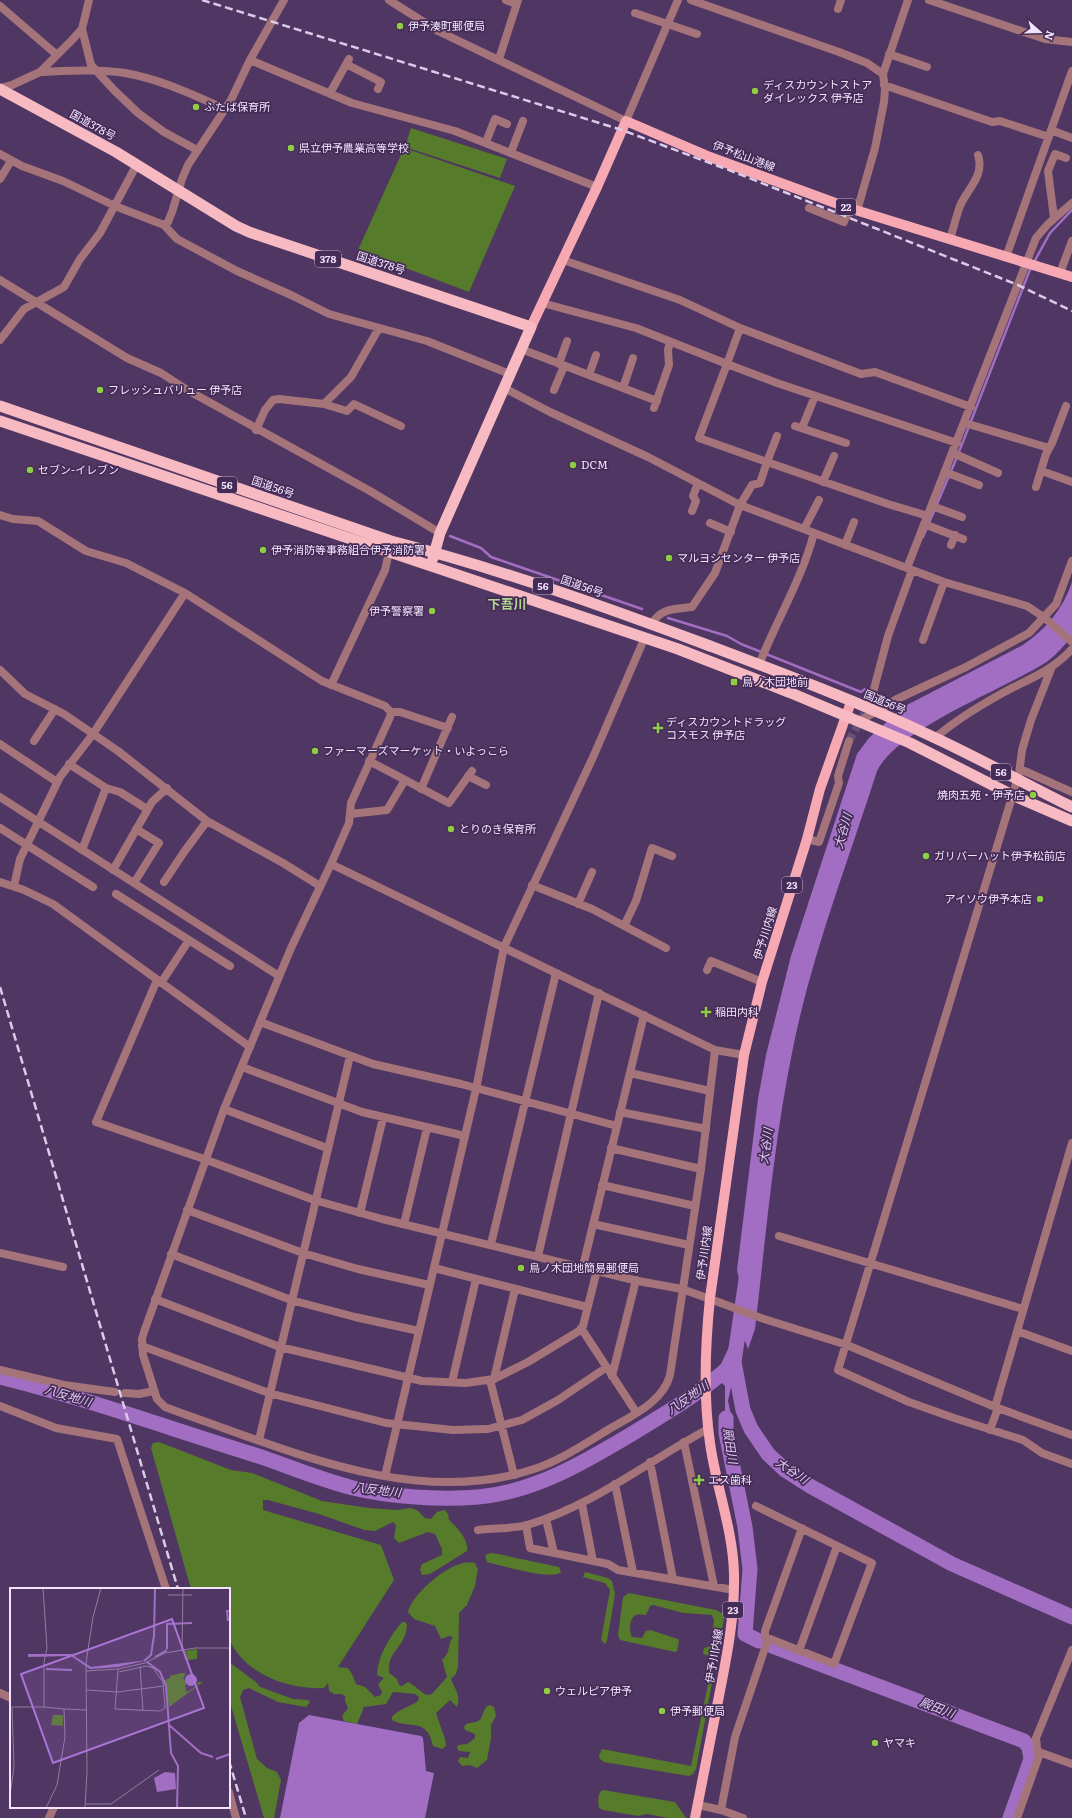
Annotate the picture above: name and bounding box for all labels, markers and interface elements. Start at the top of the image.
north arrow [1020,12,1060,52]
place label: 伊予湊町郵便局 [408,17,485,33]
marker: 伊予湊町郵便局 [395,21,405,31]
text: N [1041,29,1059,43]
place label: ディスカウントストア ダイレックス 伊予店 [763,76,872,105]
marker: ディスカウントストア ダイレックス 伊予店 [750,86,760,96]
place label: ふたば保育所 [204,98,271,114]
marker: ふたば保育所 [191,102,201,112]
street label: 国道378号 [68,105,119,143]
street label: 伊予松山港線 [711,136,778,174]
place label: 県立伊予農業高等学校 [299,139,409,155]
marker: 県立伊予農業高等学校 [286,143,296,153]
road number: 22 [836,199,856,215]
street label: 国道378号 [355,247,408,277]
road number: 378 [315,251,341,267]
place label: フレッシュバリュー 伊予店 [108,381,242,397]
marker: フレッシュバリュー 伊予店 [95,385,105,395]
place label: DCM [581,456,608,472]
marker: DCM [568,460,578,470]
place label: セブン-イレブン [38,461,119,477]
marker: セブン-イレブン [25,465,35,475]
street label: 国道56号 [250,471,297,501]
road number: 56 [217,477,237,493]
place label: 伊予消防等事務組合伊予消防署 [271,541,425,557]
marker: 伊予消防等事務組合伊予消防署 [258,545,268,555]
place label: マルヨシセンター 伊予店 [677,549,800,565]
marker: マルヨシセンター 伊予店 [664,553,674,563]
street label: 国道56号 [559,570,606,600]
road number: 56 [533,578,553,594]
district label: 下吾川 [487,594,527,613]
place label: 伊予警察署 [369,602,424,618]
marker: 伊予警察署 [427,606,437,616]
place label: 鳥ノ木団地前 [742,673,808,689]
marker: 鳥ノ木団地前 [729,677,739,687]
street label: 国道56号 [862,685,909,717]
place label: ディスカウントドラッグ コスモス 伊予店 [666,713,786,742]
marker: ディスカウントドラッグ コスモス 伊予店 [653,723,663,733]
place label: ファーマーズマーケット・いよっこら [323,742,509,758]
marker: ファーマーズマーケット・いよっこら [310,746,320,756]
road number: 56 [991,764,1011,780]
place label: 焼肉五苑・伊予店 [937,786,1025,802]
marker: 焼肉五苑・伊予店 [1028,790,1038,800]
water label: 大谷川 [828,809,856,851]
place label: とりのき保育所 [459,820,537,836]
marker: とりのき保育所 [446,824,456,834]
place label: ガリバーハット伊予松前店 [934,847,1066,863]
marker: ガリバーハット伊予松前店 [921,851,931,861]
road number: 23 [782,877,802,893]
place label: アイソウ伊予本店 [945,890,1032,906]
marker: アイソウ伊予本店 [1035,894,1045,904]
street label: 伊予川内線 [748,904,780,961]
place label: 稲田内科 [715,1003,759,1019]
marker: 稲田内科 [700,1006,712,1018]
water label: 大谷川 [754,1125,777,1165]
street label: 伊予川内線 [691,1225,715,1281]
place label: 鳥ノ木団地簡易郵便局 [529,1259,639,1275]
marker: 鳥ノ木団地簡易郵便局 [516,1263,526,1273]
water label: 八反地川 [663,1375,714,1418]
water label: 八反地川 [43,1379,96,1411]
water label: 殿田川 [719,1427,743,1467]
water label: 大谷川 [773,1453,814,1489]
place label: エス歯科 [708,1471,752,1487]
marker: エス歯科 [693,1474,705,1486]
water label: 八反地川 [352,1477,404,1501]
inset map [10,1588,230,1808]
road number: 23 [723,1602,743,1618]
street label: 伊予川内線 [700,1627,726,1684]
place label: ウェルピア伊予 [555,1682,632,1698]
marker: ウェルピア伊予 [542,1686,552,1696]
water label: 殿田川 [917,1692,959,1723]
place label: 伊予郵便局 [670,1702,725,1718]
marker: 伊予郵便局 [657,1706,667,1716]
place label: ヤマキ [883,1734,916,1750]
marker: ヤマキ [870,1738,880,1748]

